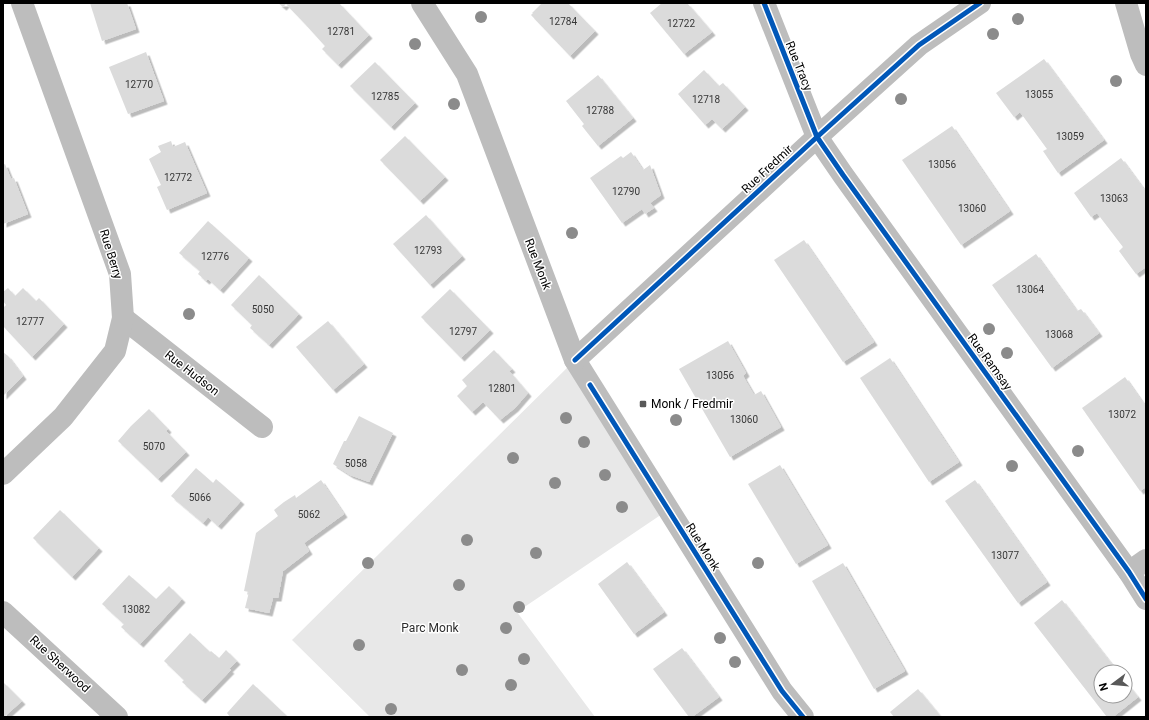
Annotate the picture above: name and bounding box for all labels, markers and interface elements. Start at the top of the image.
house number: 12784 [549,16,577,27]
house number: 12722 [667,18,695,29]
house number: 12781 [327,26,355,37]
street label: Rue Tracy [783,39,815,93]
house number: 12770 [125,79,153,90]
house number: 13055 [1025,89,1053,100]
house number: 12785 [371,91,399,102]
house number: 12718 [692,94,720,105]
house number: 12788 [586,105,614,116]
house number: 13059 [1056,131,1084,142]
street label: Rue Fredmir [739,142,795,196]
house number: 13056 [928,159,956,170]
house number: 12772 [164,172,192,183]
house number: 12790 [612,186,640,197]
house number: 13063 [1100,193,1128,204]
house number: 13060 [958,203,986,214]
street label: Rue Berry [97,228,125,281]
street label: Rue Monk [522,237,554,292]
house number: 12793 [414,245,442,256]
house number: 12776 [201,251,229,262]
house number: 13064 [1016,284,1044,295]
house number: 5050 [252,304,275,315]
house number: 12777 [16,316,44,327]
house number: 12797 [449,326,477,337]
house number: 13068 [1045,329,1073,340]
street label: Rue Ramsay [965,331,1015,393]
street label: Rue Hudson [162,347,222,399]
house number: 13056 [706,370,734,381]
house number: 12801 [488,383,516,394]
place label: Monk / Fredmir [651,397,733,411]
marker: Monk / Fredmir [638,399,648,409]
house number: 13072 [1108,409,1136,420]
house number: 13060 [730,414,758,425]
house number: 5070 [143,441,166,452]
house number: 5058 [345,458,368,469]
house number: 5066 [189,492,212,503]
house number: 5062 [298,509,321,520]
street label: Rue Monk [683,521,724,574]
house number: 13077 [991,550,1019,561]
house number: 13082 [122,604,150,615]
park label: Parc Monk [401,621,460,635]
street label: Rue Sherwood [27,633,93,695]
north arrow [1093,664,1133,704]
text: N [1096,681,1111,692]

